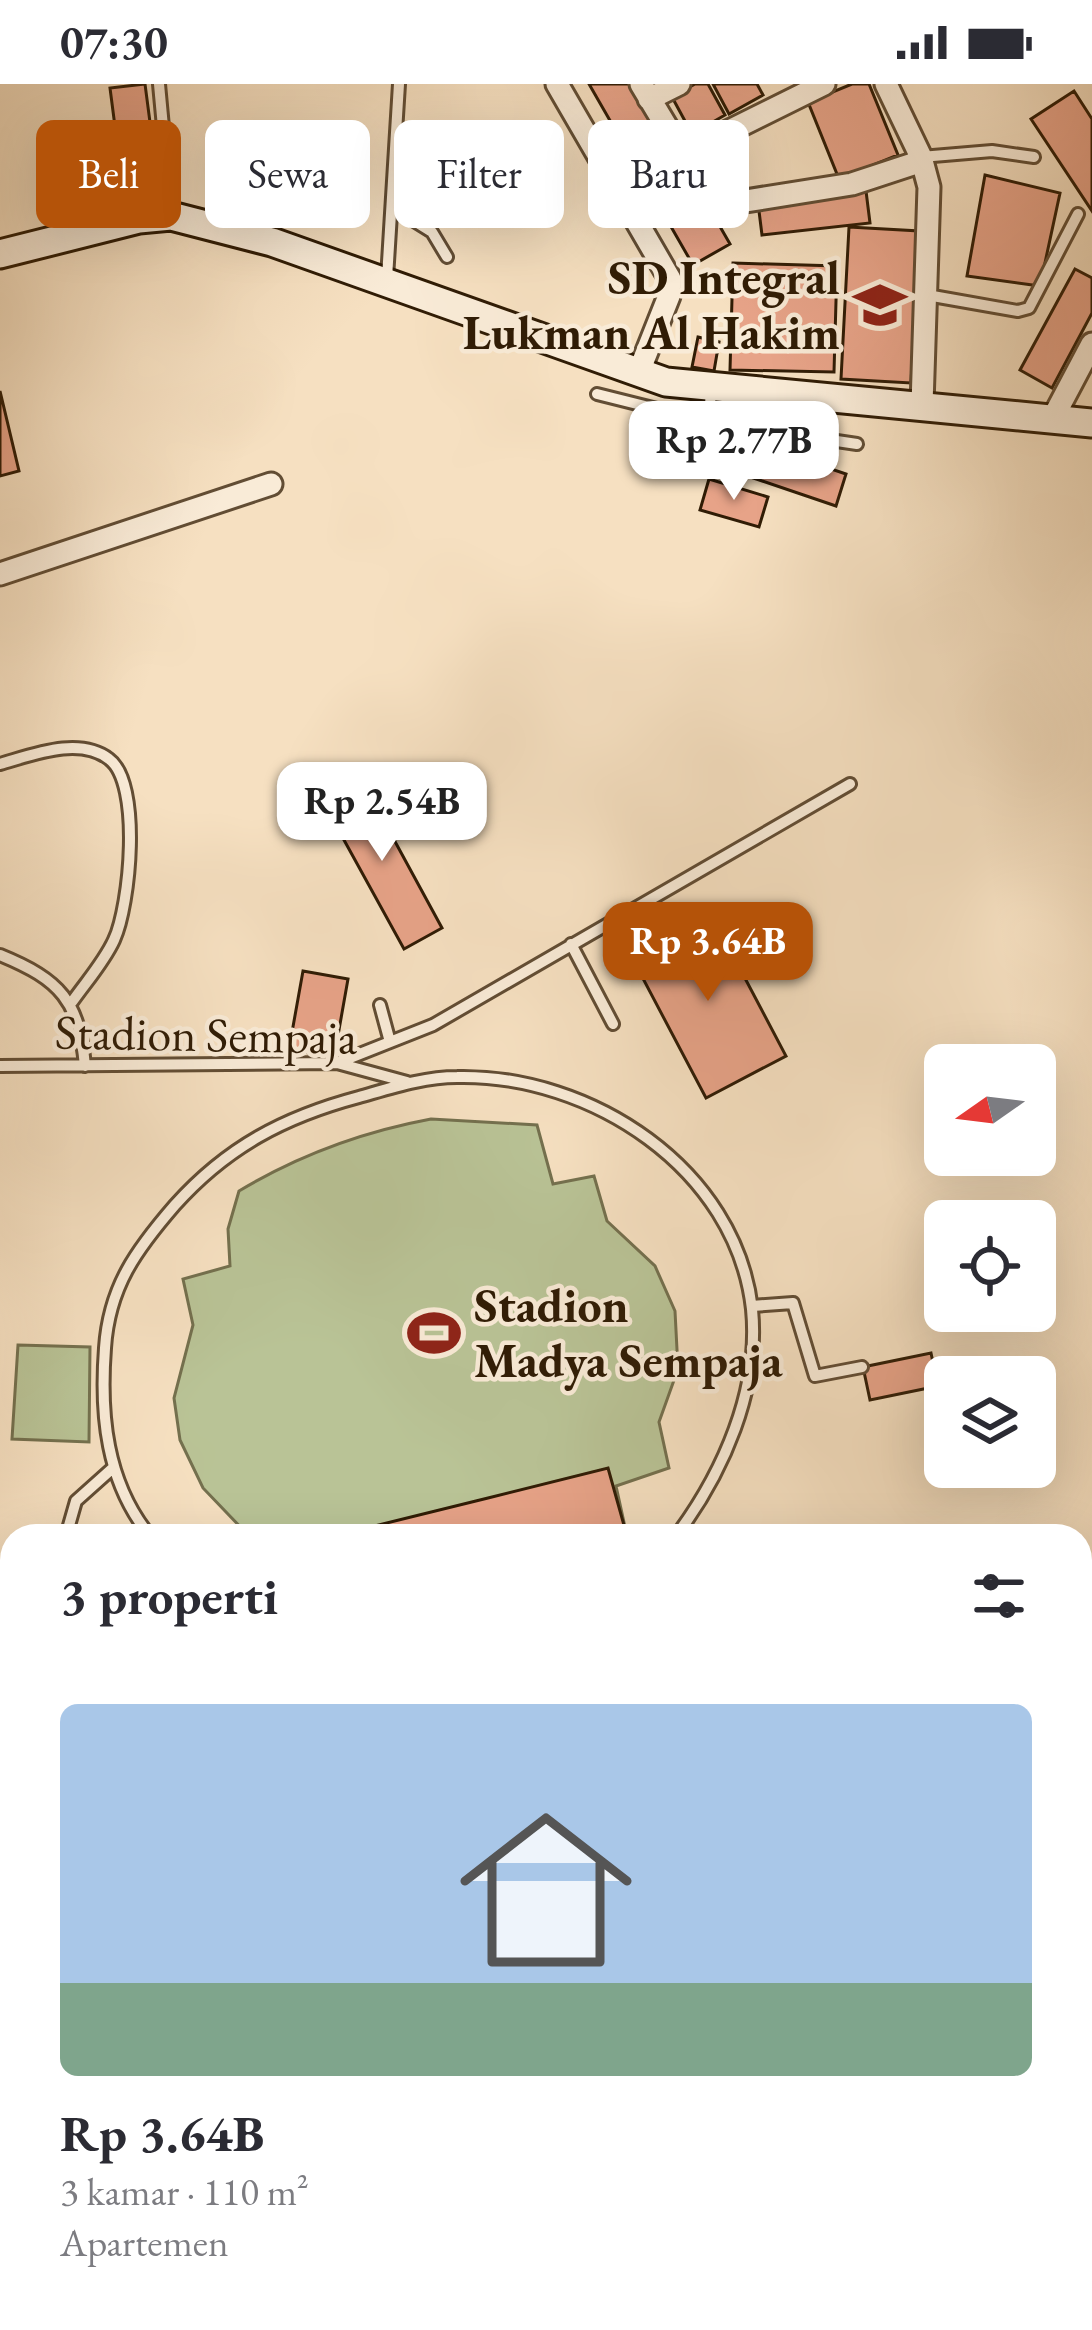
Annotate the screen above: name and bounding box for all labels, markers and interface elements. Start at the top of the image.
text: 07:30 [60,13,168,71]
chip: Beli [36,120,181,228]
chip: Sewa [205,120,370,228]
chip: Filter [394,120,564,228]
chip: Baru [588,120,749,228]
place label: SD Integral Lukman Al Hakim [463,246,840,363]
school or university icon: SD Integral Lukman Al Hakim [851,276,909,334]
pin: Rp 2.77B [610,401,858,503]
text: Rp 2.77B [656,414,812,465]
pin: Rp 2.54B [258,762,506,864]
text: Rp 2.54B [304,775,460,826]
pin: Rp 3.64B [584,902,832,1004]
text: Rp 3.64B [630,915,786,966]
street label: Stadion Sempaja [54,1000,359,1068]
north arrow [924,1044,1056,1176]
map controls [924,1044,1056,1488]
button: locate [924,1200,1056,1332]
place label: Stadion Madya Sempaja [474,1274,783,1391]
sports icon: Stadion Madya Sempaja [405,1304,463,1362]
button: layers [924,1356,1056,1488]
text: 3 properti [60,1563,278,1629]
icon: filters [966,1563,1032,1629]
icon: home [438,1782,654,1998]
text: Rp 3.64B [60,2100,264,2166]
text: 3 kamar · 110 m² [60,2166,309,2217]
text: Apartemen [60,2217,229,2268]

